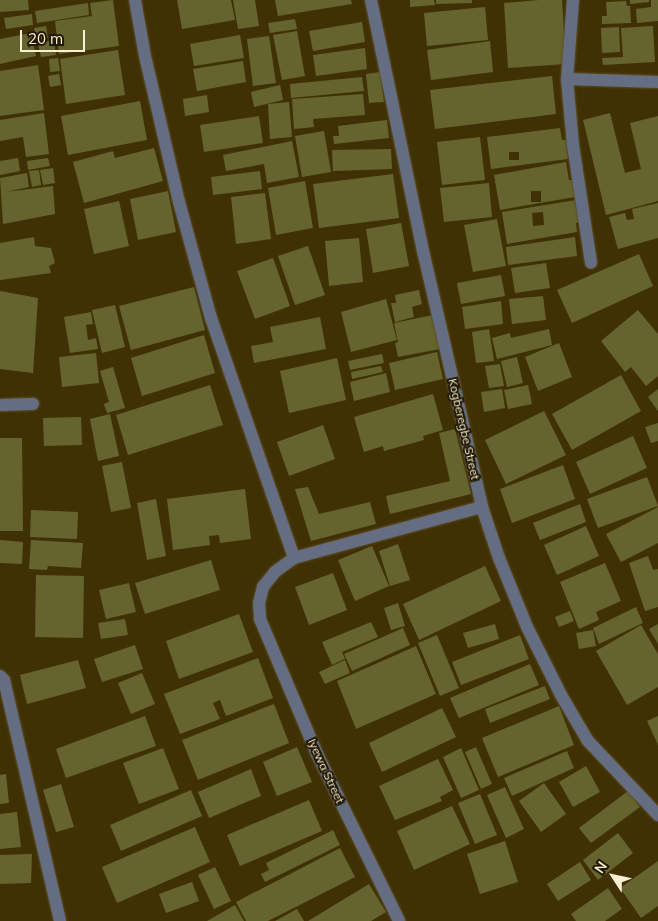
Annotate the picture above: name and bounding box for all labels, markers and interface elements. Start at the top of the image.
scale bar [22,20,88,52]
text: 20 m [28,29,63,48]
street label: Kogberegbe Street [445,377,483,481]
street label: Iyewa Street [305,736,347,806]
north arrow [588,851,638,901]
text: N [590,858,611,877]

